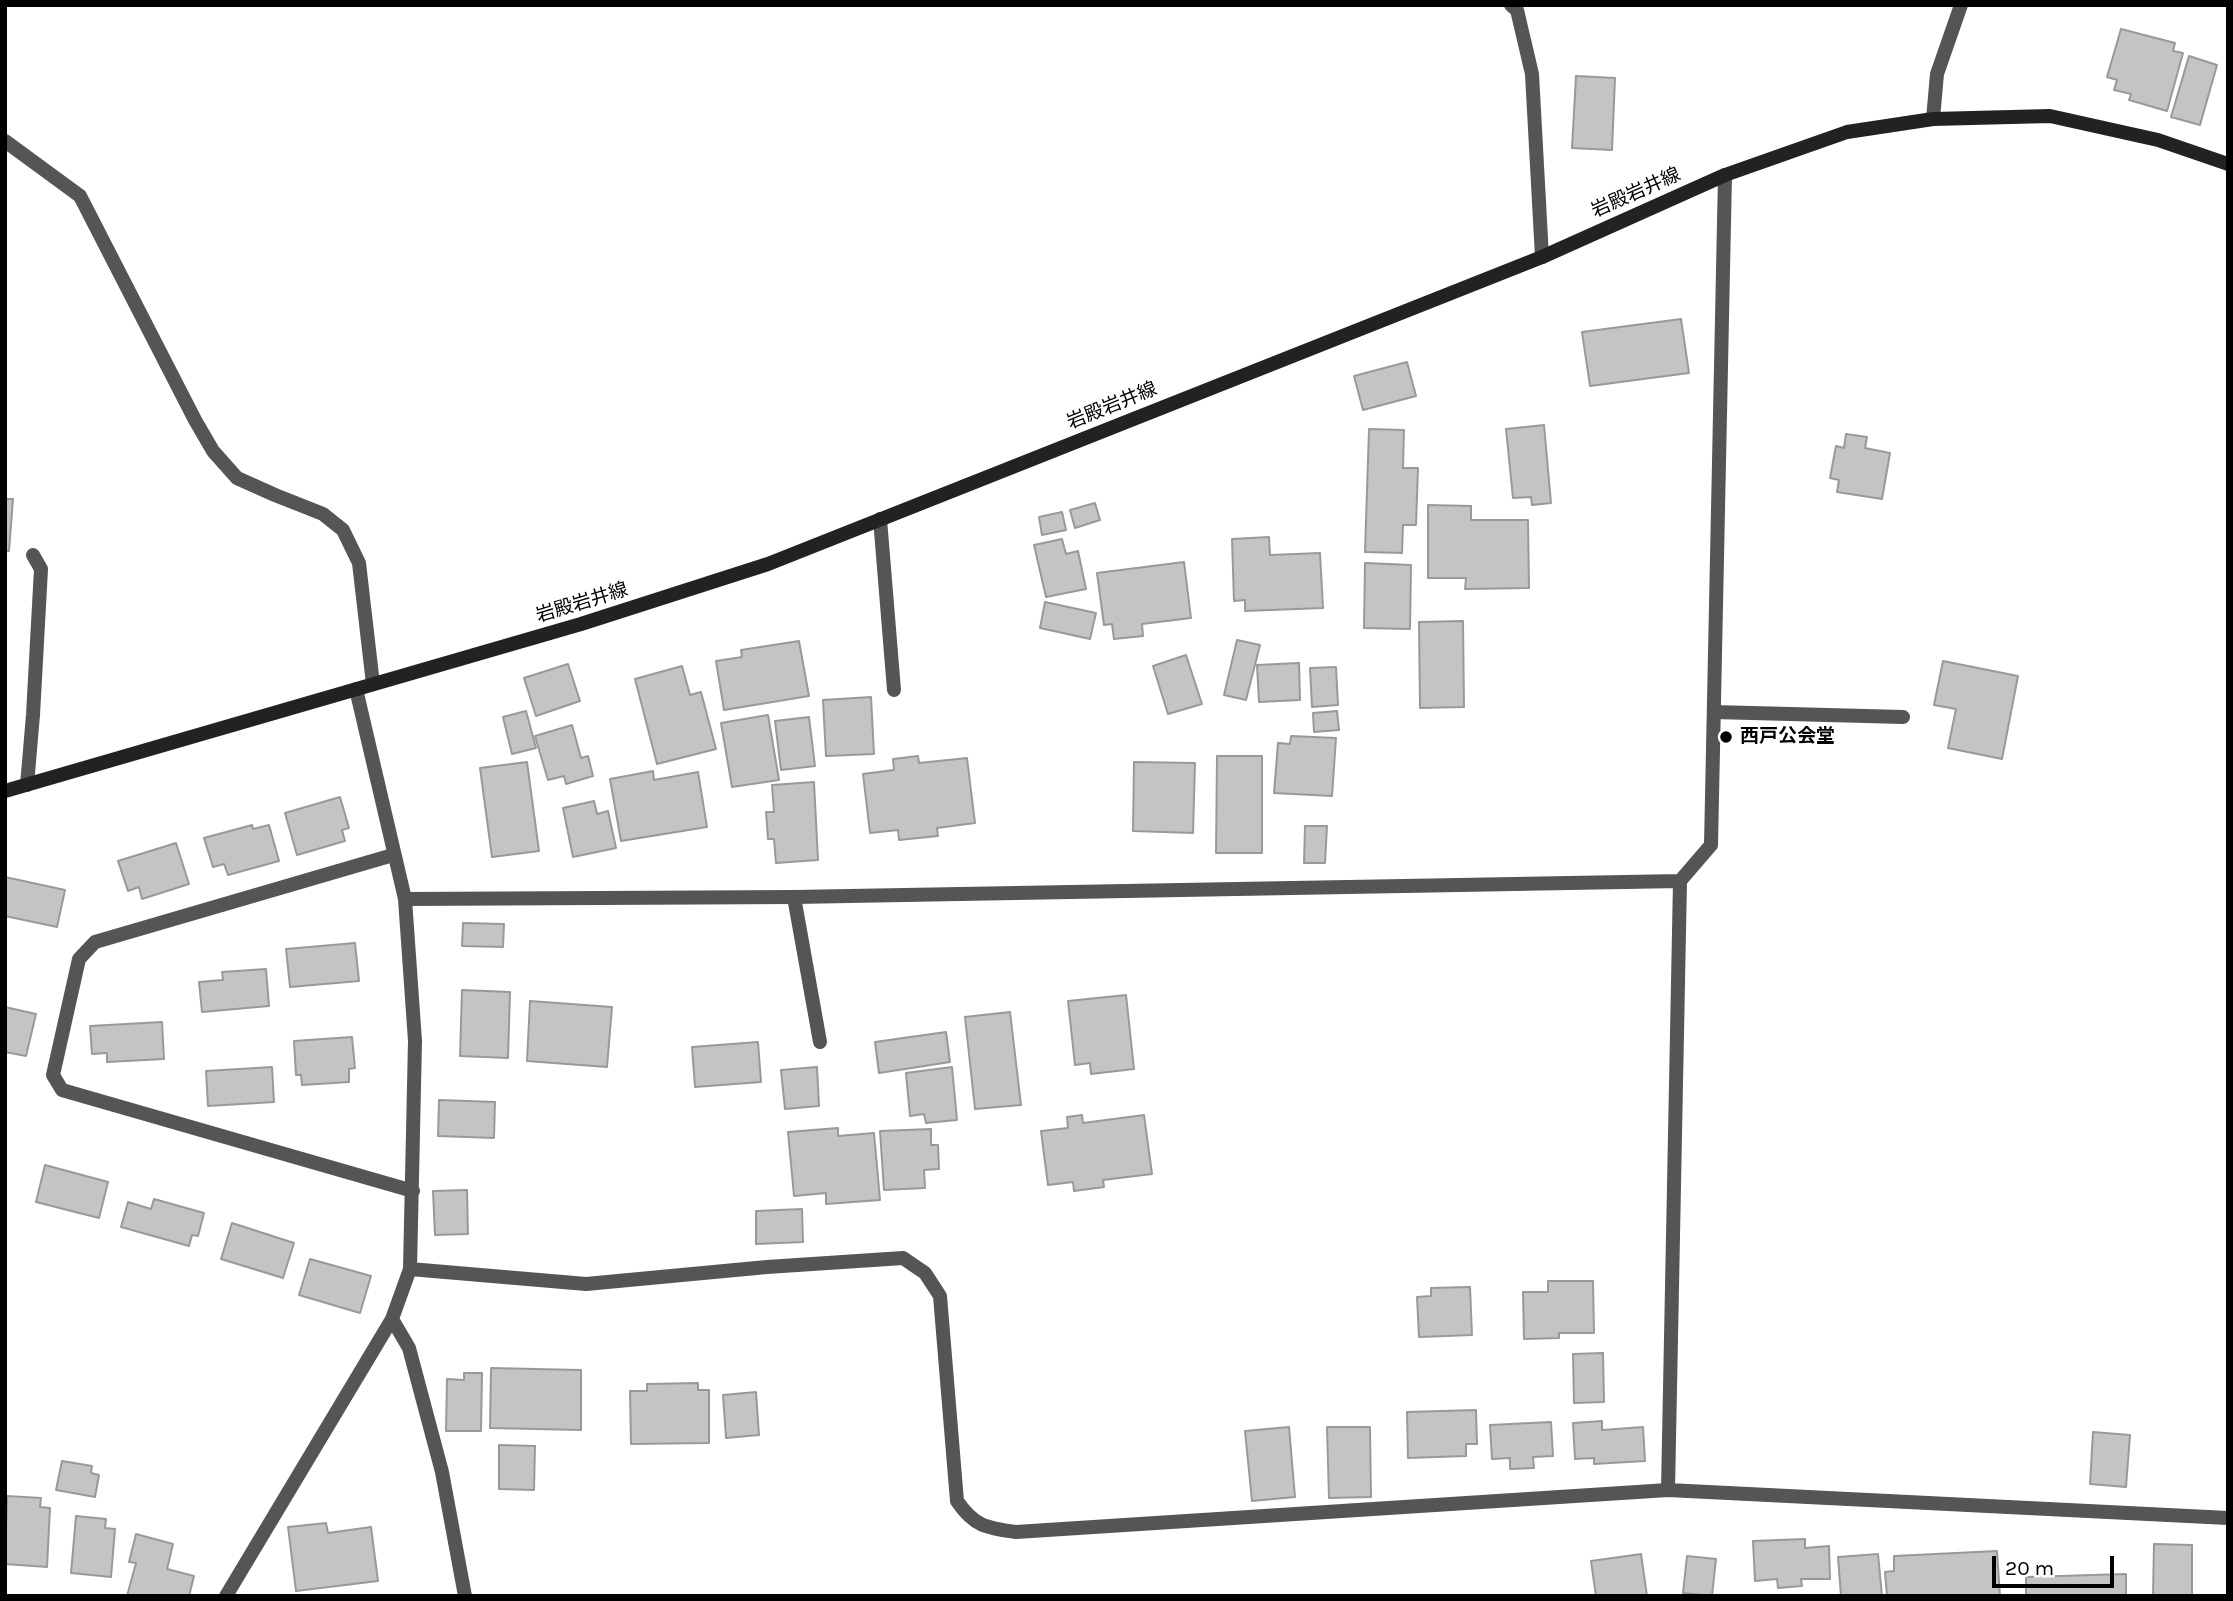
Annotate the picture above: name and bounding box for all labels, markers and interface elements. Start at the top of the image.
street label: 岩殿岩井線 [1588,163,1684,223]
street label: 岩殿岩井線 [1064,378,1160,434]
street label: 岩殿岩井線 [533,578,631,628]
place label: 西戸公会堂 [1740,726,1835,748]
marker: 西戸公会堂 [1718,729,1734,745]
scale bar [1995,1542,2118,1586]
text: 20 m [2005,1556,2054,1580]

